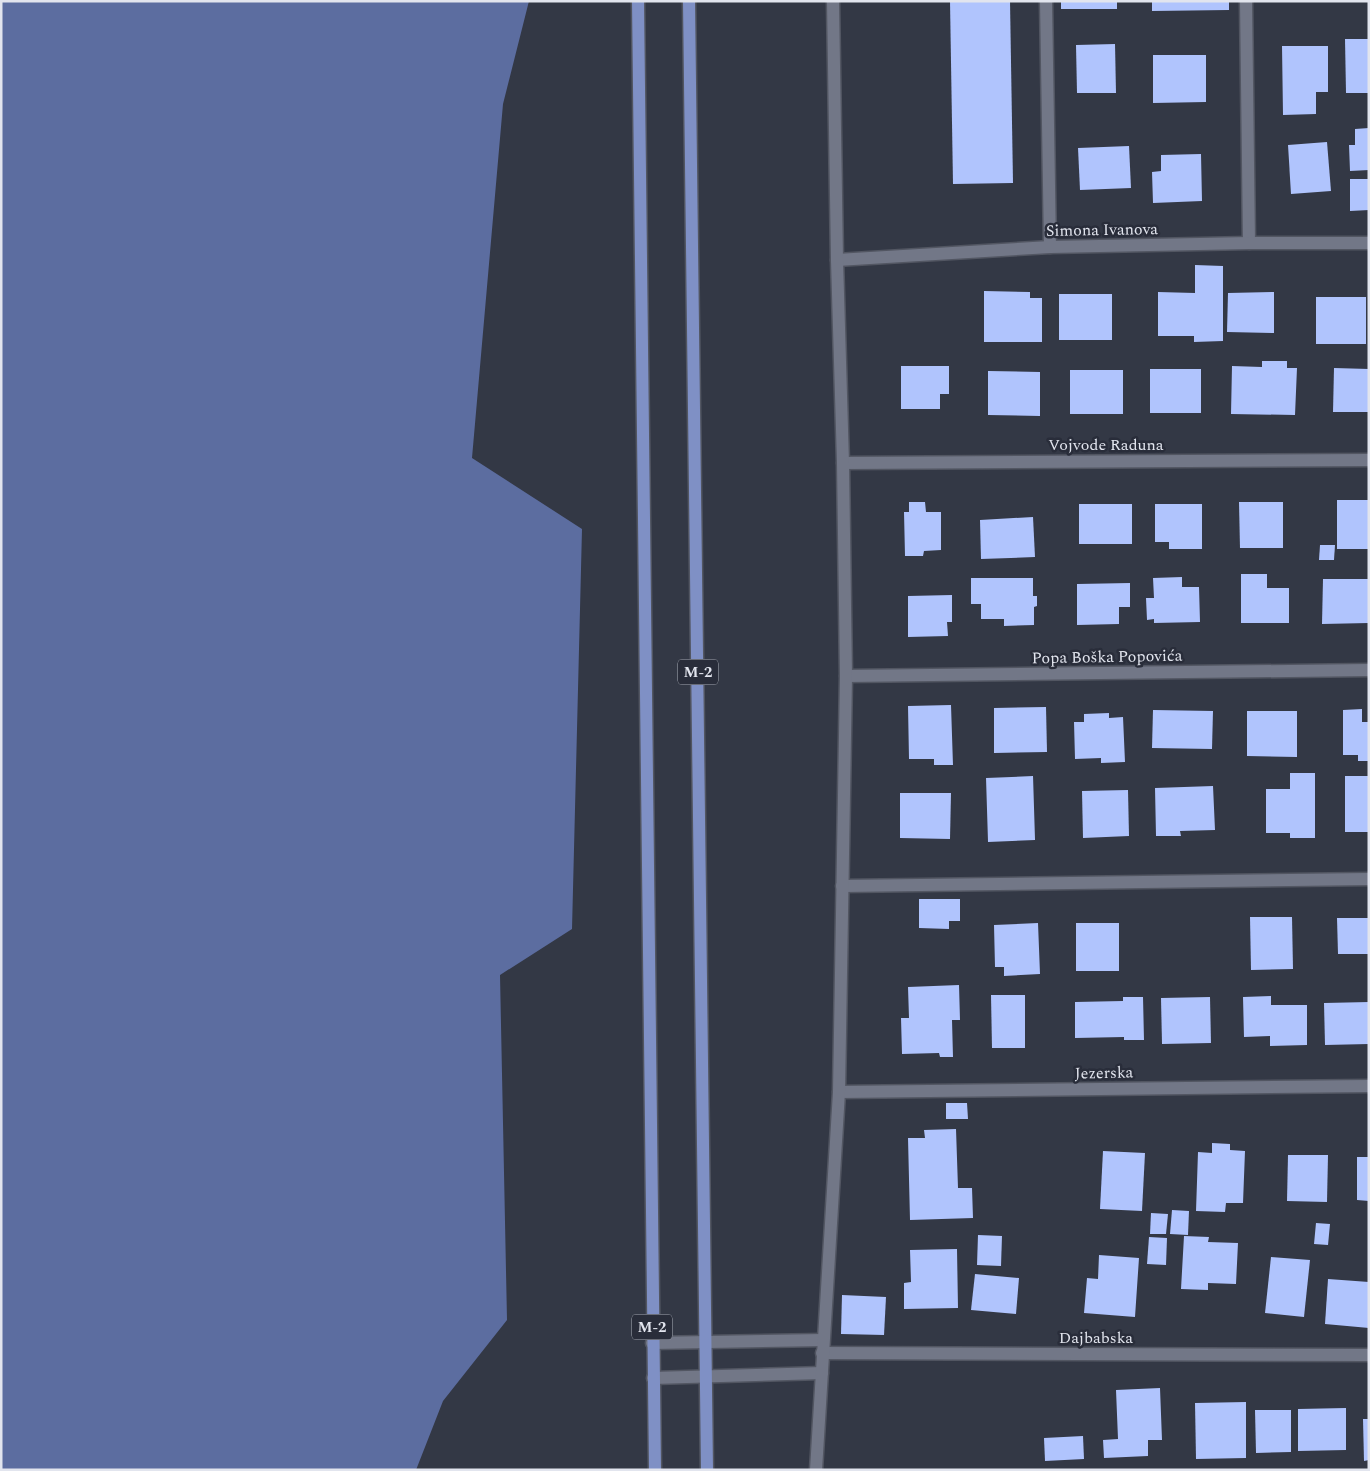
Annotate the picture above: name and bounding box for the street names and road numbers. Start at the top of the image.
street label: Simona Ivanova [1046,217,1158,243]
street label: Vojvode Raduna [1048,433,1164,457]
street label: Popa Boška Popovića [1031,644,1183,670]
road number: M-2 [678,660,718,684]
street label: Jezerska [1074,1060,1134,1086]
road number: M-2 [632,1314,672,1340]
street label: Dajbabska [1059,1326,1133,1350]

